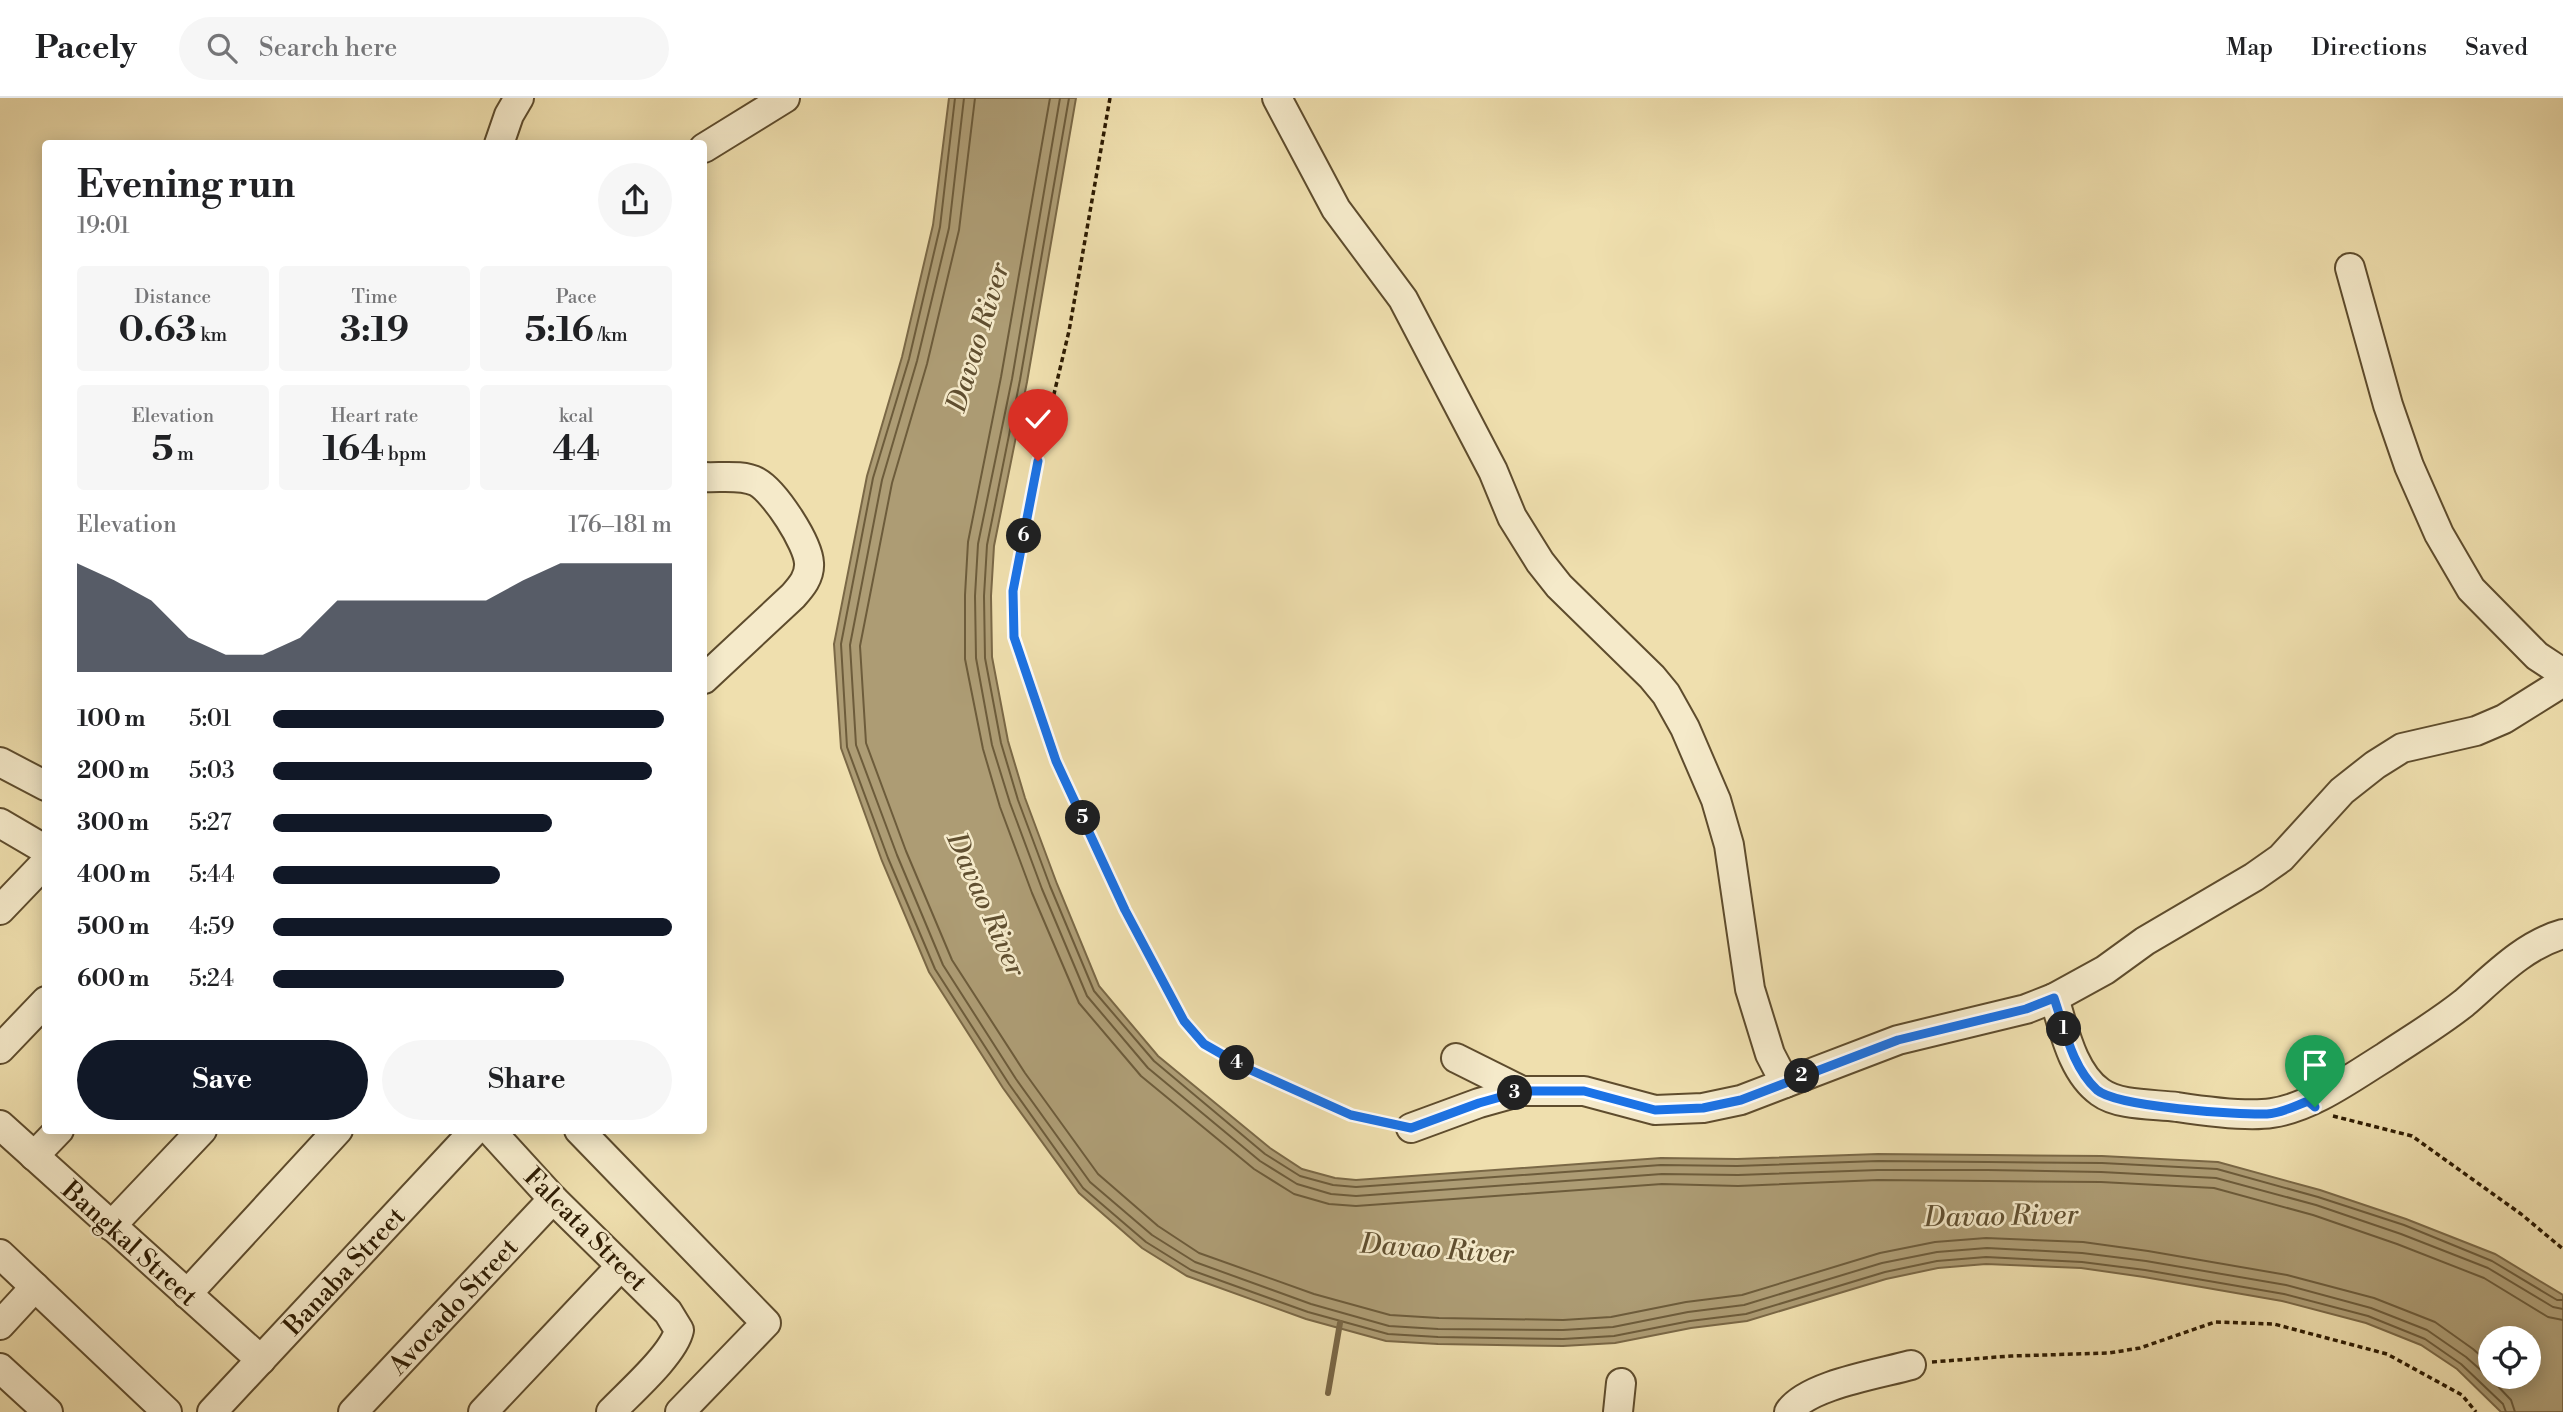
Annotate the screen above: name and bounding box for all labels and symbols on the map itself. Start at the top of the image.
water label: Davao River [939,258,1018,417]
pin [1008,389,1068,461]
pin: 6 [1006,518,1042,554]
pin: 5 [1066,800,1100,836]
water label: Davao River [938,826,1033,983]
pin: 1 [2046,1012,2082,1046]
pin [2285,1035,2345,1107]
pin: 4 [1220,1046,1254,1080]
pin: 2 [1784,1058,1820,1094]
pin: 3 [1498,1076,1532,1110]
street label: Falcata Street [517,1161,654,1298]
street label: Bangkal Street [54,1174,204,1313]
water label: Davao River [1923,1198,2080,1235]
street label: Banaba Street [276,1201,412,1343]
water label: Davao River [1358,1227,1516,1272]
street label: Avocado Street [382,1232,525,1382]

